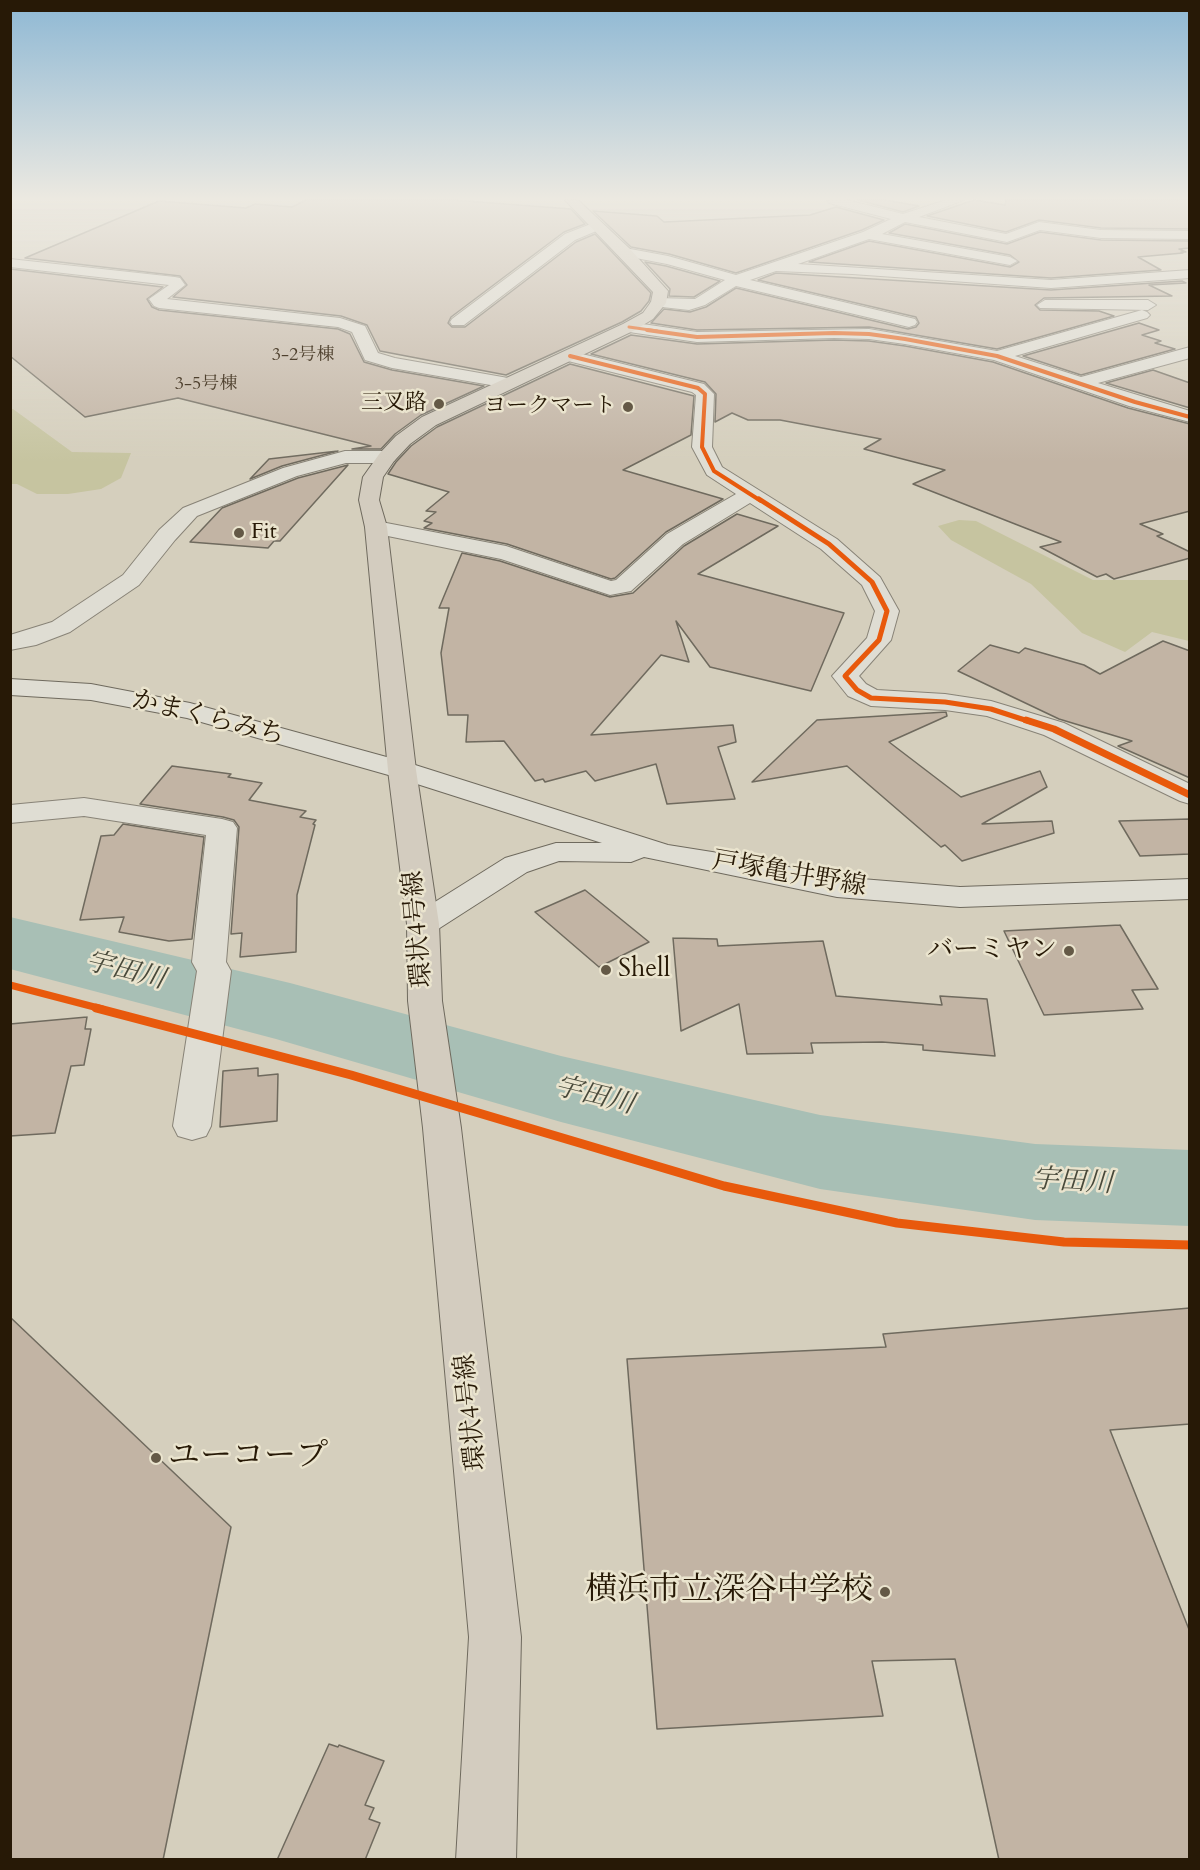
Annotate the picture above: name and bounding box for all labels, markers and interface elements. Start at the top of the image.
house number: 3-2号棟 [272,345,334,367]
house number: 3-5号棟 [175,374,237,396]
place label: 三叉路 [361,391,427,417]
place label: ヨークマート [484,394,616,420]
marker: 三叉路 [432,397,446,411]
marker: ヨークマート [621,400,635,414]
place label: Fit [251,520,277,546]
marker: Fit [232,526,246,540]
street label: かまくらみち [129,685,287,753]
street label: 戸塚亀井野線 [709,846,869,904]
street label: 環状4号線 [398,869,440,989]
place label: バーミヤン [927,935,1057,967]
marker: バーミヤン [1062,944,1076,958]
water label: 宇田川 [82,946,168,998]
place label: Shell [618,954,670,986]
marker: Shell [599,963,613,977]
water label: 宇田川 [551,1071,637,1123]
water label: 宇田川 [1031,1165,1113,1201]
street label: 環状4号線 [450,1352,494,1472]
place label: ユーコープ [168,1439,328,1477]
marker: ユーコープ [149,1451,163,1465]
place label: 横浜市立深谷中学校 [585,1573,873,1611]
marker: 横浜市立深谷中学校 [878,1585,892,1599]

